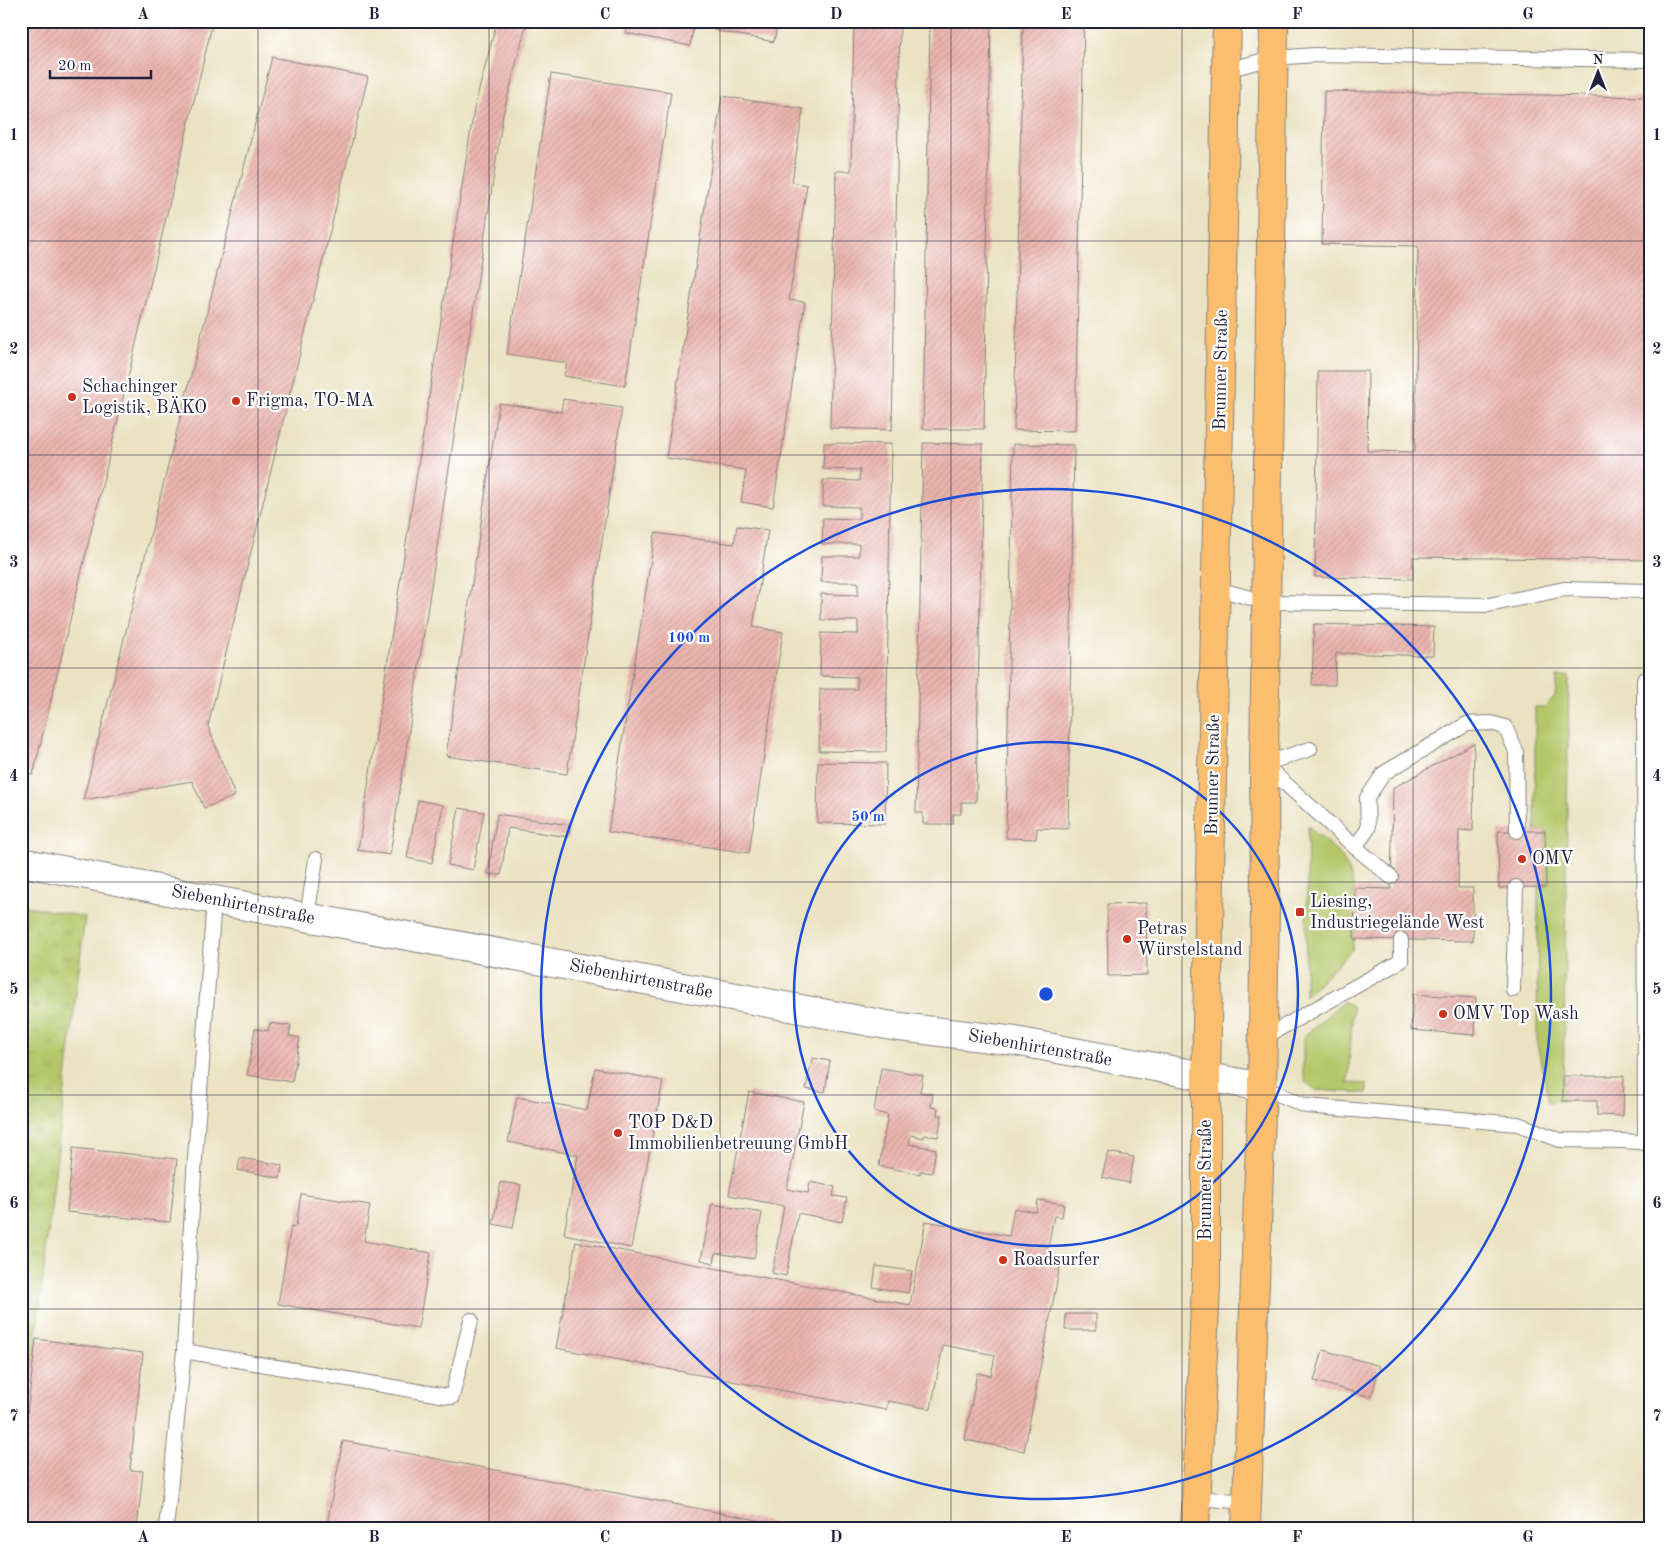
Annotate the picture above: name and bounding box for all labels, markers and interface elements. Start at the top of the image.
text: A [137,7,149,23]
text: B [368,7,380,23]
text: C [600,7,610,23]
text: D [830,7,842,23]
text: E [1060,7,1072,23]
text: F [1292,7,1303,23]
text: G [1522,7,1534,23]
scale bar [50,48,151,80]
north arrow [1574,48,1624,98]
text: N [1593,53,1604,67]
text: 20 m [58,59,92,74]
text: 1 [9,128,19,144]
text: 1 [1652,128,1662,144]
street label: Brunner Straße [1211,309,1231,431]
text: 2 [9,342,19,358]
text: 2 [1652,342,1662,358]
place label: Schachinger Logistik, BÄKO [82,378,207,417]
marker: Schachinger Logistik, BÄKO [66,391,78,403]
place label: Frigma, TO-MA [246,392,375,410]
marker: Frigma, TO-MA [230,395,242,407]
text: 3 [9,555,19,571]
text: 3 [1652,555,1662,571]
text: 100 m [668,631,710,646]
street label: Brunner Straße [1203,714,1223,836]
text: 4 [9,769,19,785]
text: 4 [1652,769,1662,785]
text: 50 m [851,810,885,825]
place label: OMV [1532,850,1574,868]
marker: OMV [1516,853,1528,865]
street label: Siebenhirtenstraße [170,882,316,928]
place label: Liesing, Industriegelände West [1310,893,1485,932]
marker: Liesing, Industriegelände West [1294,906,1306,918]
place label: Petras Würstelstand [1137,920,1243,959]
marker: Petras Würstelstand [1121,933,1133,945]
street label: Siebenhirtenstraße [568,956,714,1002]
text: 5 [9,982,19,998]
text: 5 [1652,982,1662,998]
centre of rings [1037,985,1055,1003]
place label: OMV Top Wash [1453,1005,1579,1023]
marker: OMV Top Wash [1437,1008,1449,1020]
street label: Siebenhirtenstraße [967,1026,1113,1070]
place label: TOP D&D Immobilienbetreuung GmbH [628,1114,848,1153]
street label: Brunner Straße [1197,1119,1215,1241]
marker: TOP D&D Immobilienbetreuung GmbH [612,1127,624,1139]
text: 6 [9,1196,19,1212]
text: 6 [1652,1196,1662,1212]
place label: Roadsurfer [1013,1251,1100,1269]
marker: Roadsurfer [997,1254,1009,1266]
text: 7 [9,1409,19,1425]
text: 7 [1652,1409,1662,1425]
text: A [137,1530,149,1546]
text: B [368,1530,380,1546]
text: C [600,1530,610,1546]
text: D [830,1530,842,1546]
text: E [1060,1530,1072,1546]
text: F [1292,1530,1303,1546]
text: G [1522,1530,1534,1546]

